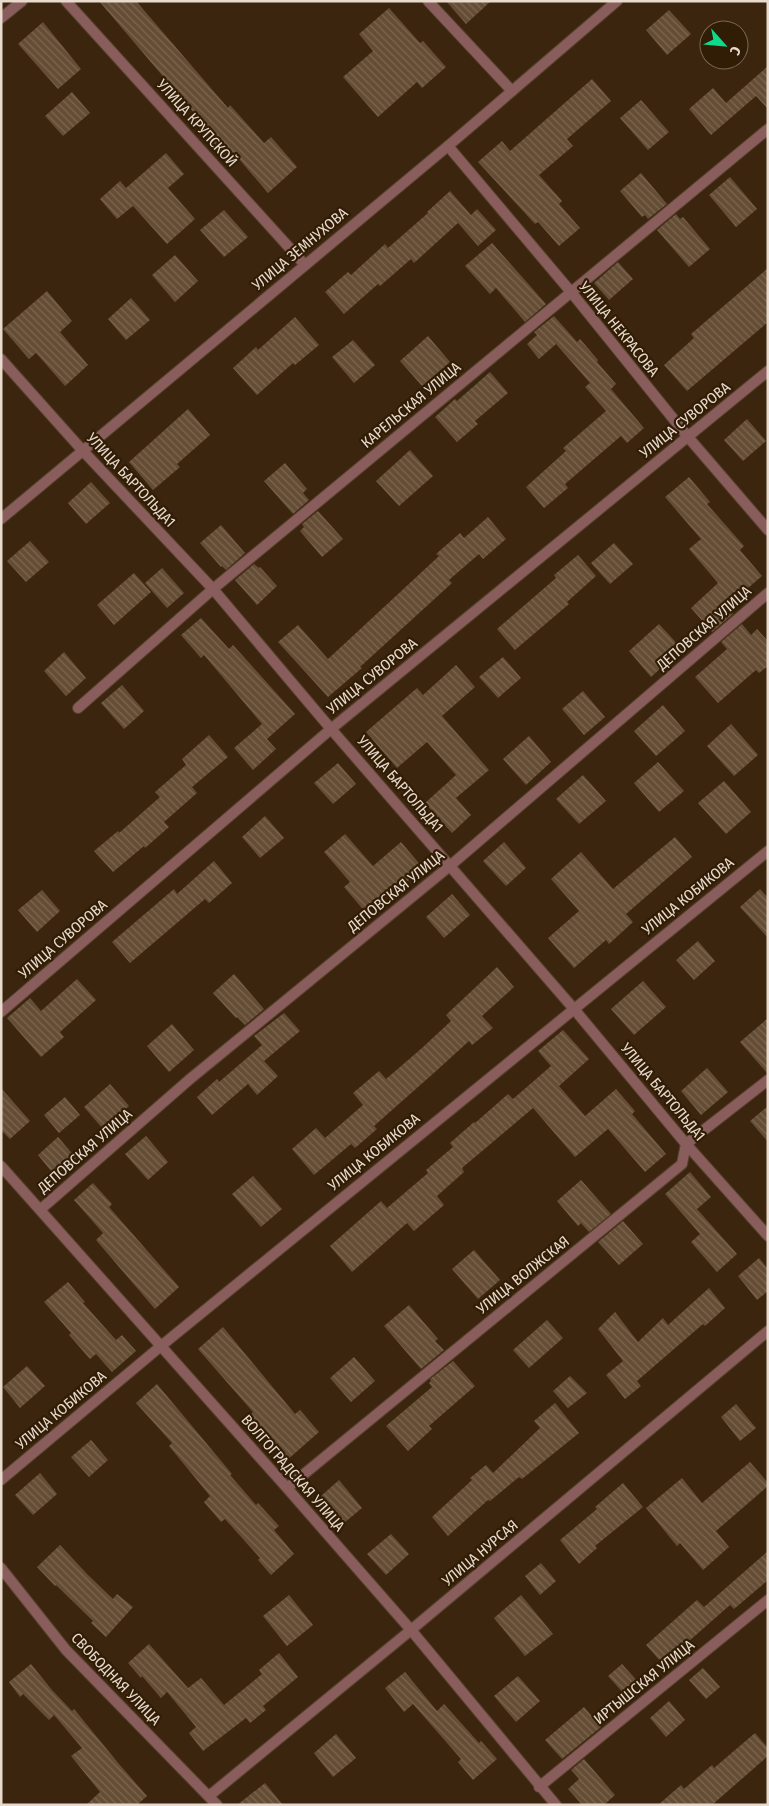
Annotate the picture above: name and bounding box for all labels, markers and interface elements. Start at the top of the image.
north arrow [699,20,749,70]
text: С [726,44,744,58]
street label: УЛИЦА КРУПСКОЙ [152,75,241,170]
street label: УЛИЦА ЗЕМНУХОВА [248,204,351,295]
street label: УЛИЦА НЕКРАСОВА [575,277,663,380]
street label: КАРЕЛЬСКАЯ УЛИЦА [358,358,465,452]
street label: УЛИЦА СУВОРОВА [635,378,734,463]
street label: УЛИЦА БАРТОЛЬДА1 [82,429,179,531]
street label: ДЕПОВСКАЯ УЛИЦА [652,582,755,675]
street label: УЛИЦА СУВОРОВА [322,634,421,719]
street label: УЛИЦА БАРТОЛЬДА1 [353,731,447,836]
street label: ДЕПОВСКАЯ УЛИЦА [343,846,448,936]
street label: УЛИЦА КОБИКОВА [638,853,738,939]
street label: УЛИЦА СУВОРОВА [14,896,111,983]
street label: УЛИЦА БАРТОЛЬДА1 [616,1039,709,1145]
street label: ДЕПОВСКАЯ УЛИЦА [33,1105,136,1198]
street label: УЛИЦА КОБИКОВА [324,1109,424,1195]
street label: УЛИЦА ВОЛЖСКАЯ [472,1232,573,1319]
street label: УЛИЦА КОБИКОВА [11,1367,110,1454]
street label: ВОЛГОГРАДСКАЯ УЛИЦА [237,1411,349,1535]
street label: УЛИЦА НУРСАЯ [438,1516,522,1591]
street label: СВОБОДНАЯ УЛИЦА [67,1629,165,1729]
street label: ИРТЫШСКАЯ УЛИЦА [590,1636,698,1728]

